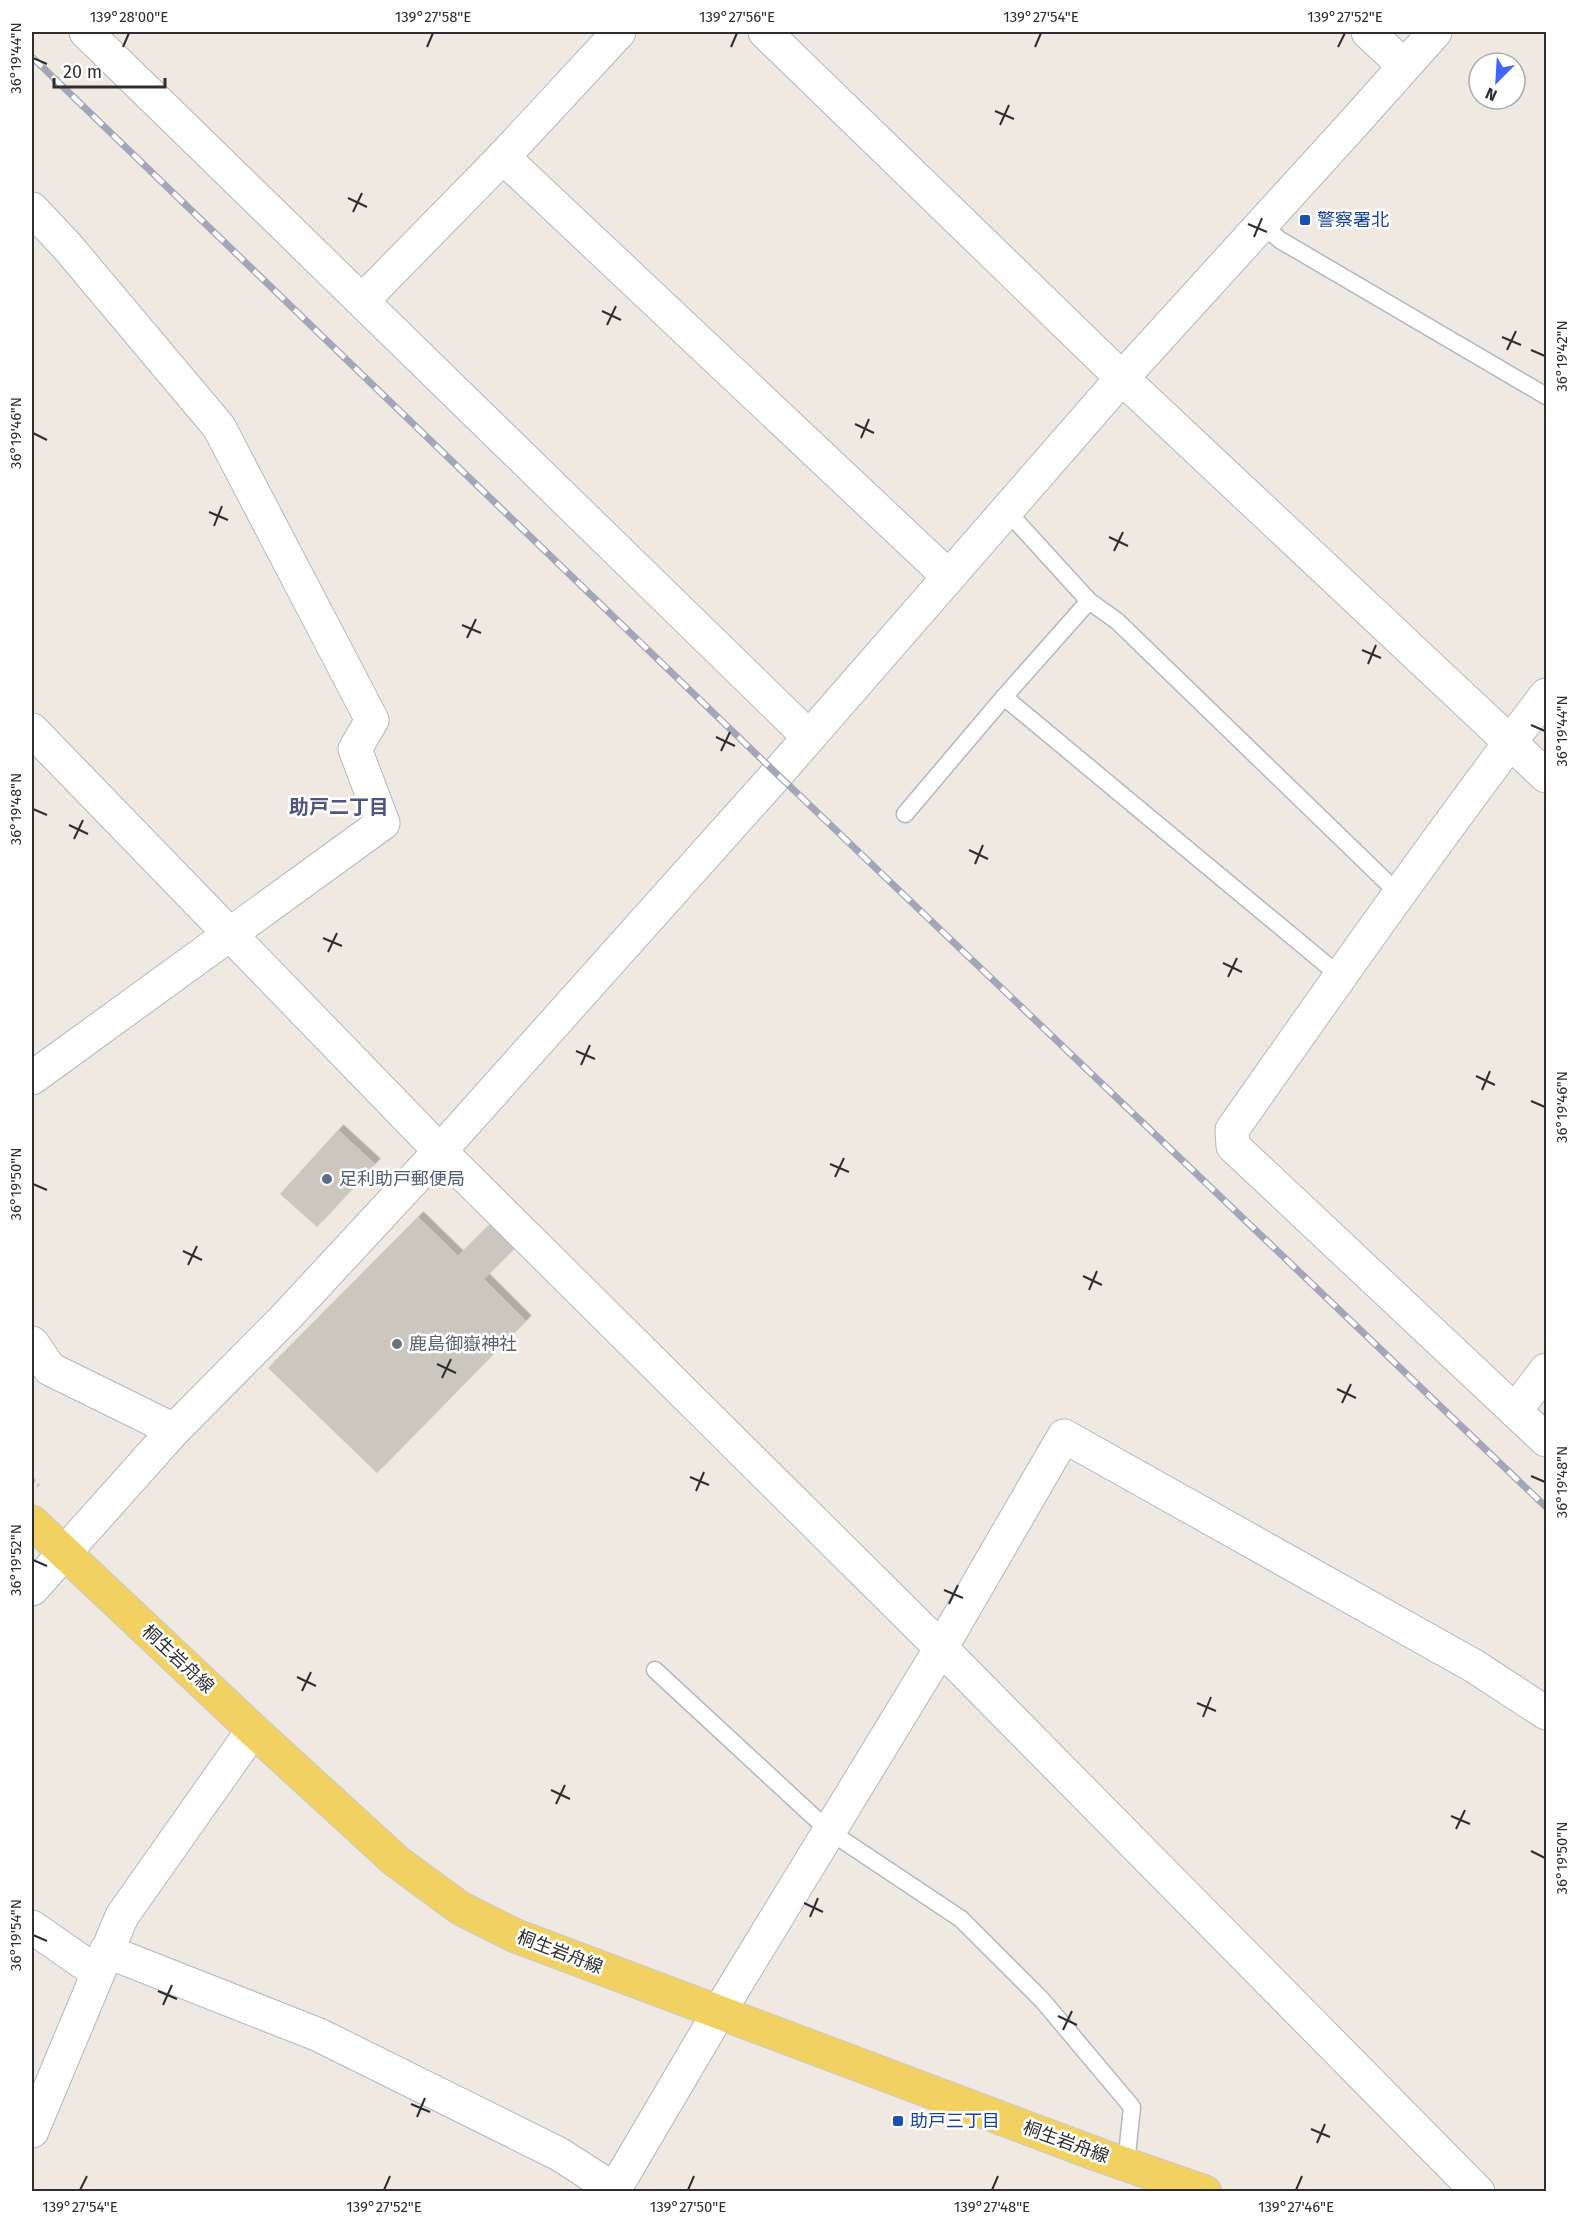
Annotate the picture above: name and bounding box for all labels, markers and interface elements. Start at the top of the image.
text: 139°28'00"E [90,8,168,26]
text: 139°27'58"E [395,8,471,26]
text: 139°27'56"E [699,8,775,26]
text: 139°27'54"E [1003,8,1079,26]
text: 139°27'52"E [1307,8,1383,26]
text: 36°19'44"N [7,22,25,94]
scale bar [54,51,165,89]
north arrow [1467,51,1527,111]
text: 20 m [63,61,102,83]
text: N [1482,83,1500,105]
place label: 警察署北 [1317,209,1389,231]
marker: 警察署北 [1298,213,1312,227]
text: 36°19'42"N [1553,320,1571,392]
text: 36°19'46"N [7,397,25,469]
text: 36°19'44"N [1553,695,1571,767]
text: 36°19'48"N [7,773,25,845]
district label: 助戸二丁目 [289,795,389,819]
text: 36°19'46"N [1553,1071,1571,1143]
text: 36°19'50"N [7,1148,25,1220]
place label: 足利助戸郵便局 [339,1168,465,1190]
marker: 足利助戸郵便局 [320,1172,334,1186]
place label: 鹿島御嶽神社 [409,1333,517,1355]
marker: 鹿島御嶽神社 [390,1337,404,1351]
text: 36°19'48"N [1553,1446,1571,1518]
text: 36°19'52"N [7,1524,25,1596]
street label: 桐生岩舟線 [138,1620,218,1698]
text: 36°19'50"N [1553,1822,1571,1894]
text: 36°19'54"N [7,1899,25,1971]
street label: 桐生岩舟線 [514,1926,606,1978]
place label: 助戸三丁目 [910,2110,1000,2132]
marker: 助戸三丁目 [891,2114,905,2128]
street label: 桐生岩舟線 [1020,2116,1112,2168]
text: 139°27'54"E [42,2198,118,2216]
text: 139°27'52"E [346,2198,422,2216]
text: 139°27'50"E [650,2198,726,2216]
text: 139°27'48"E [954,2198,1030,2216]
text: 139°27'46"E [1258,2198,1334,2216]

